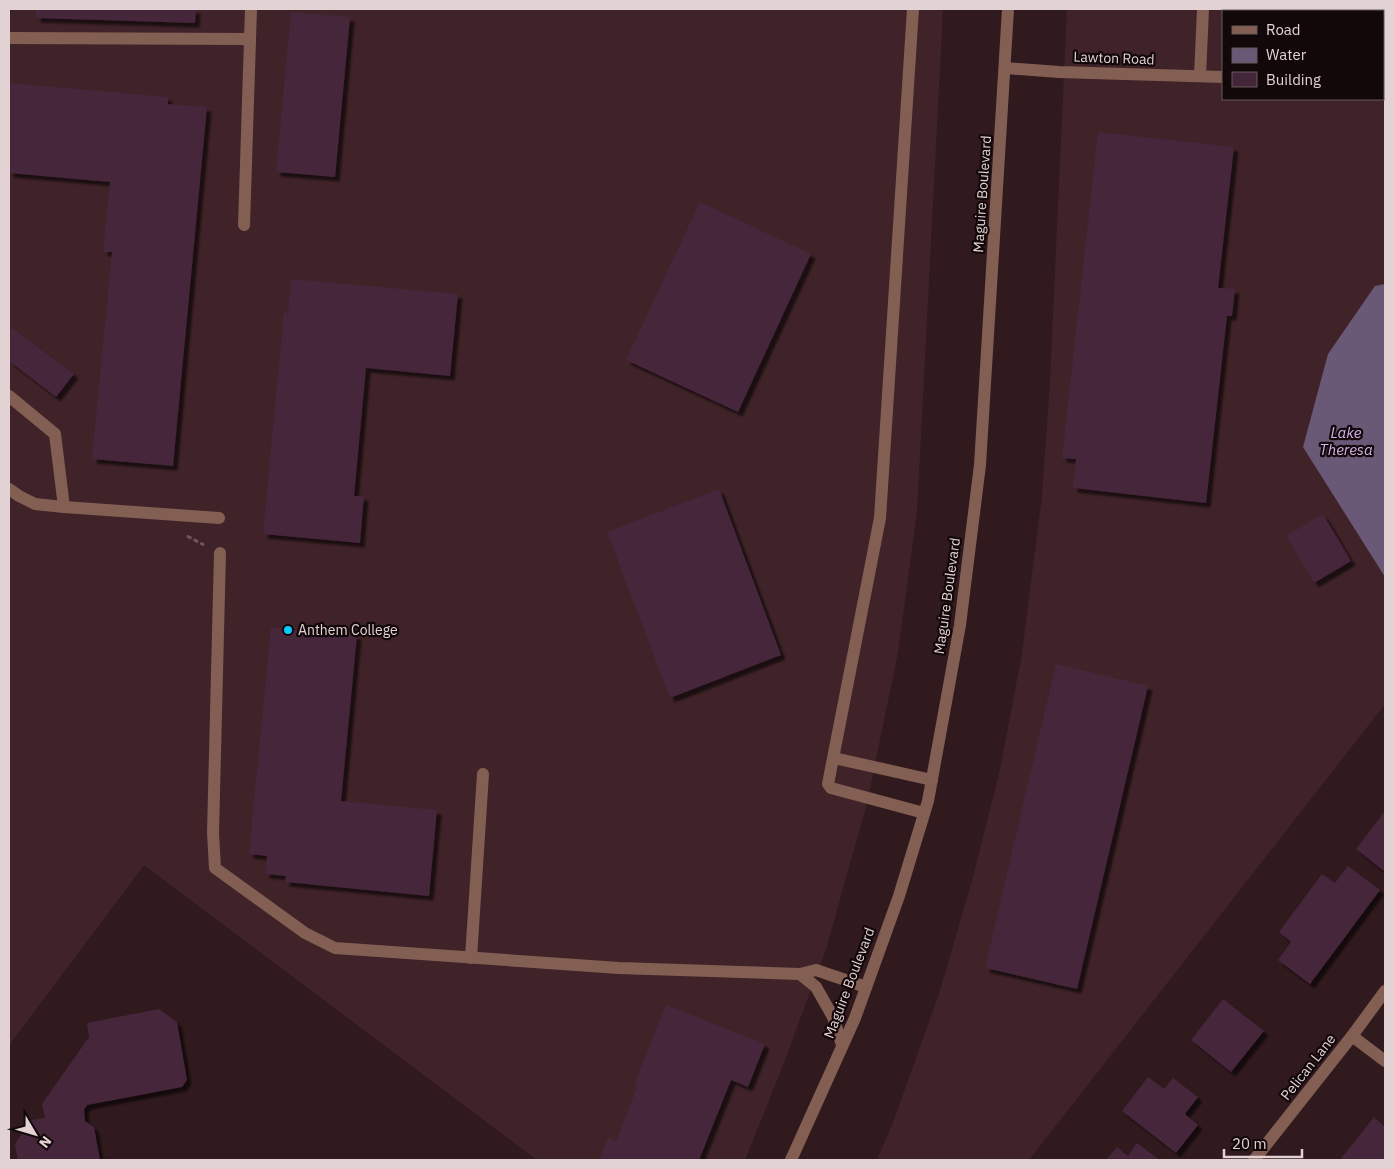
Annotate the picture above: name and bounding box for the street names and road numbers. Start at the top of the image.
street label: Lawton Road [1073,48,1155,68]
street label: Maguire Boulevard [969,135,995,253]
street label: Maguire Boulevard [930,537,964,655]
street label: Maguire Boulevard [820,925,878,1041]
street label: Pelican Lane [1277,1030,1340,1104]

